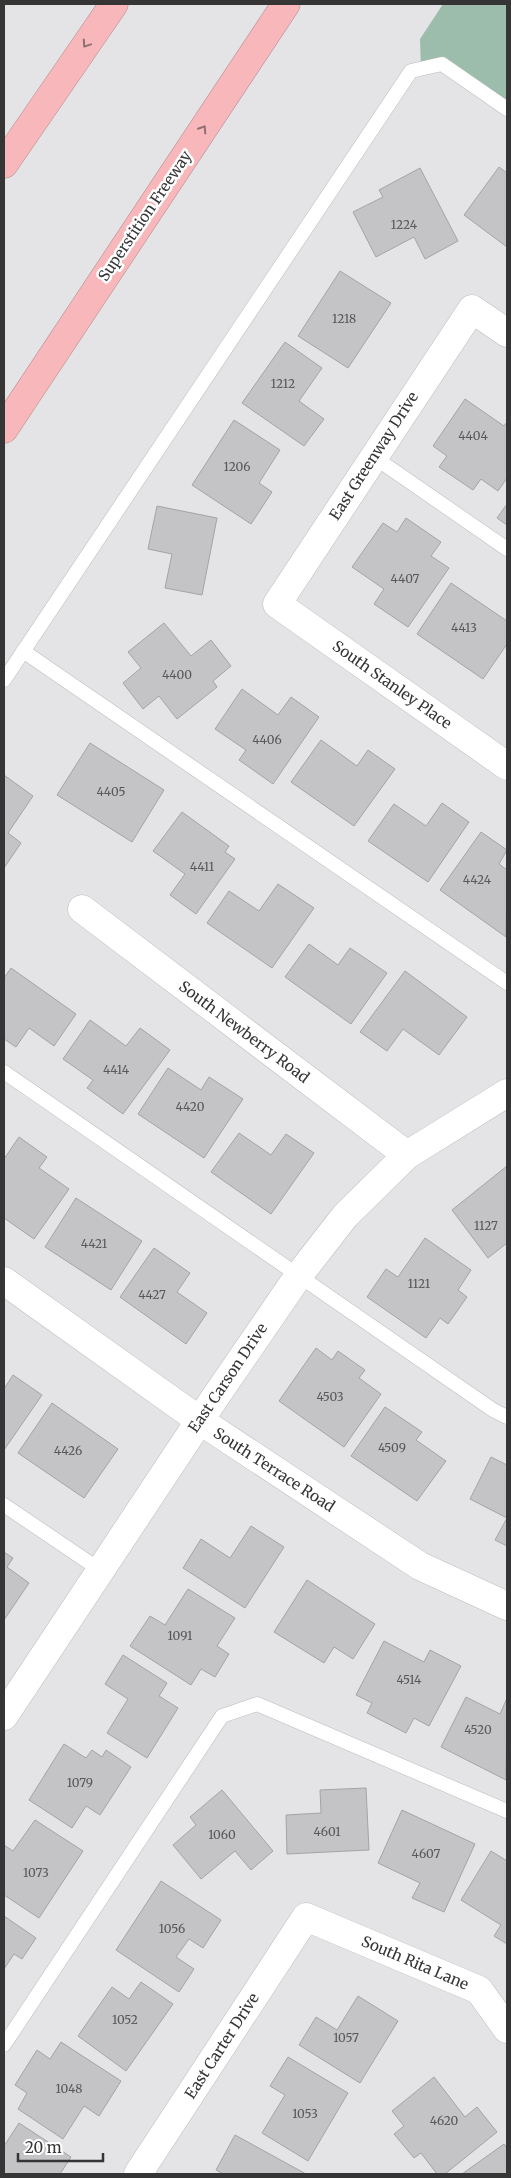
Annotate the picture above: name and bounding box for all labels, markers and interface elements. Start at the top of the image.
one-way arrow [83,38,92,48]
one-way arrow [197,125,206,134]
street label: Superstition Freeway [94,147,195,285]
house number: 1224 [391,217,418,232]
house number: 1218 [332,311,356,326]
house number: 1212 [271,376,295,391]
street label: East Greenway Drive [325,388,422,523]
house number: 4404 [458,428,488,443]
house number: 1206 [223,459,251,474]
house number: 4407 [391,571,420,586]
house number: 4413 [451,620,477,635]
street label: South Stanley Place [329,636,456,733]
house number: 4400 [162,667,192,682]
house number: 4406 [252,732,282,747]
house number: 4405 [96,784,126,799]
house number: 4411 [190,859,215,874]
house number: 4424 [463,872,492,887]
street label: South Newberry Road [175,976,313,1087]
house number: 4414 [103,1062,130,1077]
house number: 4420 [176,1099,205,1114]
house number: 1127 [474,1218,498,1233]
house number: 4421 [81,1236,108,1251]
house number: 1121 [408,1276,431,1291]
house number: 4427 [138,1287,166,1302]
street label: East Carson Drive [184,1319,271,1436]
house number: 4503 [316,1389,344,1404]
street label: South Terrace Road [210,1423,339,1516]
house number: 4509 [378,1440,406,1455]
house number: 4426 [54,1443,82,1458]
house number: 1091 [168,1628,193,1643]
house number: 4514 [397,1672,422,1687]
house number: 4520 [464,1722,492,1737]
house number: 1079 [67,1775,93,1790]
house number: 4601 [313,1824,341,1839]
house number: 1060 [208,1827,236,1842]
house number: 4607 [412,1846,441,1861]
house number: 1073 [23,1865,49,1880]
house number: 1056 [159,1921,185,1936]
street label: South Rita Lane [359,1931,472,1994]
street label: East Carter Drive [180,1989,263,2102]
house number: 1052 [112,2012,138,2027]
house number: 1057 [333,2030,359,2045]
house number: 1048 [55,2081,83,2096]
house number: 1053 [292,2106,318,2121]
house number: 4620 [430,2113,459,2128]
scale bar [18,2130,102,2162]
text: 20 m [25,2138,62,2157]

